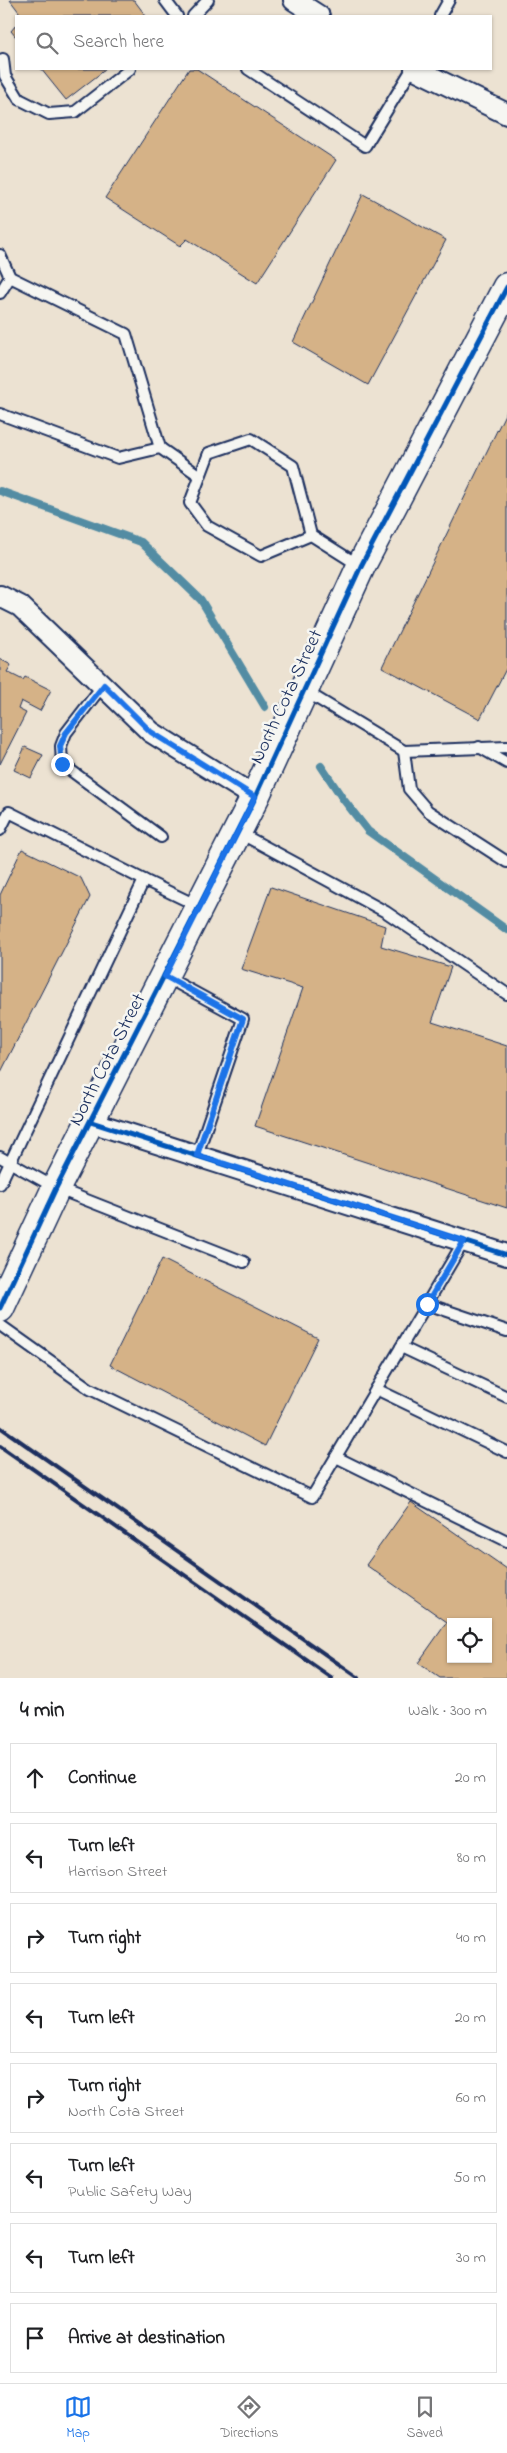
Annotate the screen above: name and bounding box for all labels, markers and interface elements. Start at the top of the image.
search box [15,15,492,70]
icon: search [33,29,61,57]
text: Search here [73,29,164,56]
street label: North Cota Street [243,625,331,769]
route end [51,753,74,776]
street label: North Cota Street [62,988,154,1132]
route start [416,1293,439,1316]
map controls [447,1618,492,1663]
button: locate [447,1618,492,1663]
text: 4 min [20,1696,64,1726]
text: Walk · 300 m [408,1699,487,1723]
icon: ahead [21,1764,49,1792]
text: Continue [68,1765,136,1792]
text: 20 m [455,1766,486,1790]
text: Turn left [68,1833,135,1860]
icon: left [21,1844,49,1872]
text: 80 m [457,1846,486,1870]
text: Harrison Street [68,1860,167,1884]
icon: right [21,1924,49,1952]
text: Turn right [68,1925,141,1952]
text: 40 m [456,1926,486,1950]
icon: left [21,2004,49,2032]
text: Turn left [68,2005,135,2032]
text: 20 m [455,2006,486,2030]
text: Turn right [68,2073,141,2100]
icon: right [21,2084,49,2112]
text: 60 m [456,2086,486,2110]
text: North Cota Street [68,2100,185,2124]
text: Turn left [68,2153,135,2180]
icon: left [21,2164,49,2192]
text: 50 m [454,2166,486,2190]
text: Public Safety Way [68,2180,192,2204]
icon: left [21,2244,49,2272]
text: Turn left [68,2245,135,2272]
text: 30 m [456,2246,486,2270]
icon: arrive [21,2324,49,2352]
text: Arrive at destination [68,2325,225,2352]
tab: Map [64,2393,92,2444]
tab: Directions [220,2393,278,2444]
tab: Saved [406,2393,443,2444]

